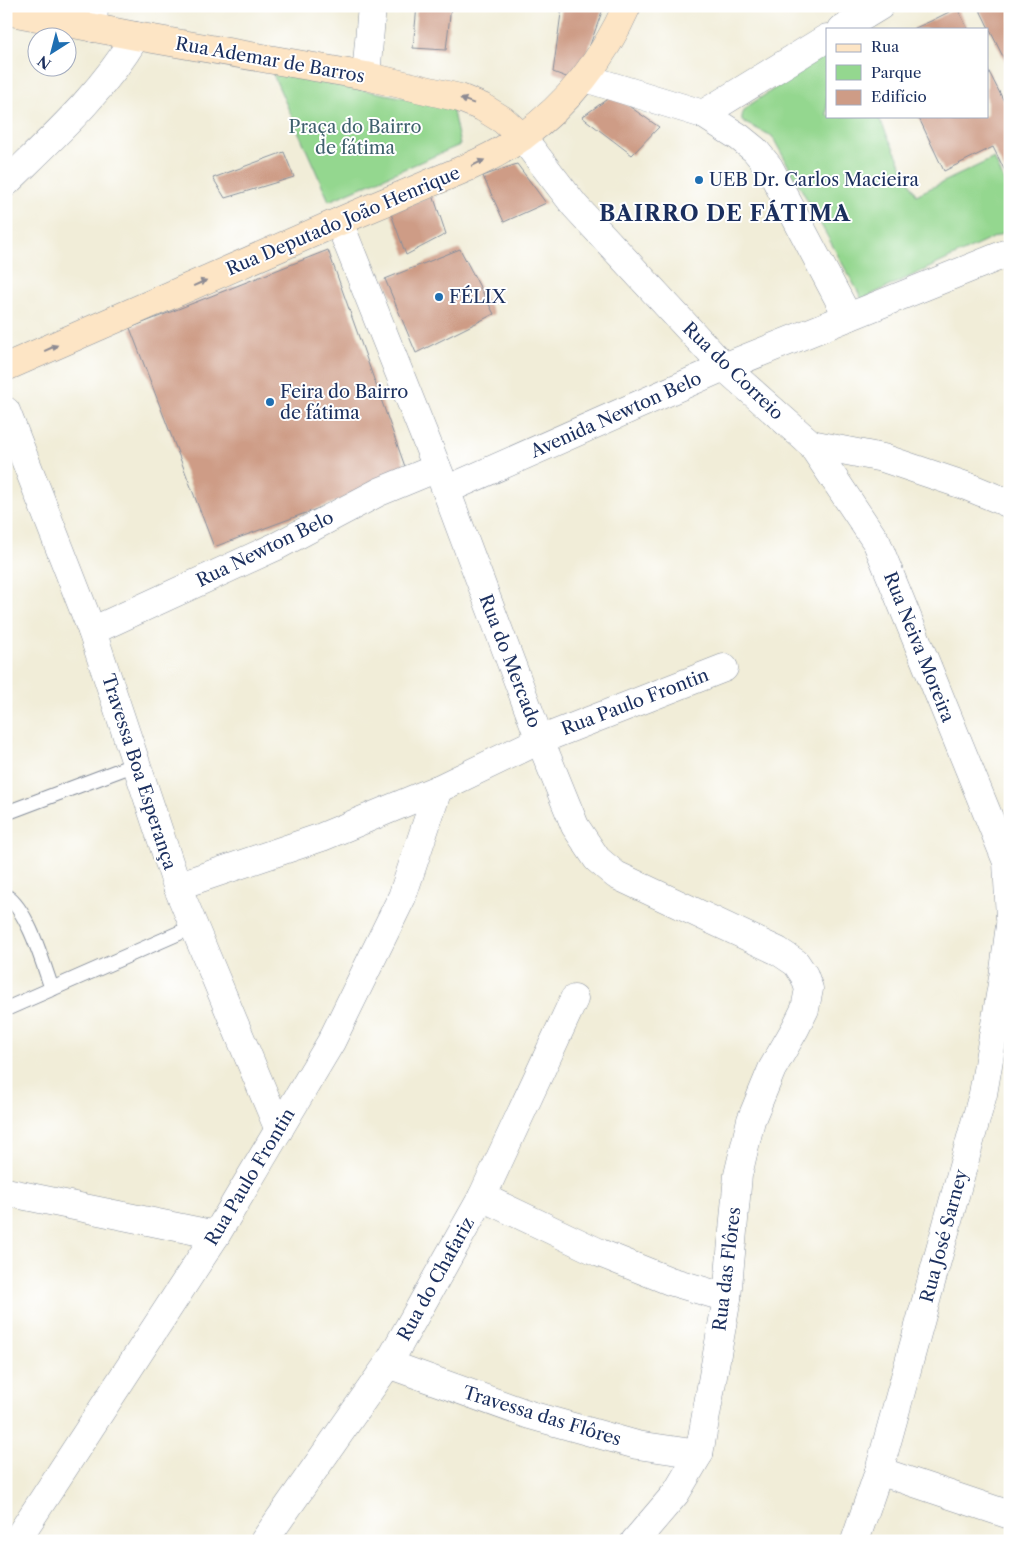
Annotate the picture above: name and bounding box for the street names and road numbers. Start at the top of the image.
street label: Rua Ademar de Barros [174,33,366,87]
street label: Rua Deputado João Henrique [223,162,463,280]
street label: Rua do Correio [678,317,788,425]
street label: Avenida Newton Belo [526,367,705,463]
street label: Rua Newton Belo [193,506,337,592]
street label: Rua Neiva Moreira [879,569,959,726]
street label: Rua do Mercado [474,591,546,731]
street label: Rua Paulo Frontin [558,664,712,740]
street label: Travessa Boa Esperança [97,671,181,873]
street label: Rua Paulo Frontin [200,1104,300,1250]
street label: Rua José Sarney [916,1166,973,1305]
street label: Rua das Flôres [708,1206,746,1332]
street label: Rua do Chafariz [393,1213,479,1345]
street label: Travessa das Flôres [460,1381,624,1451]

